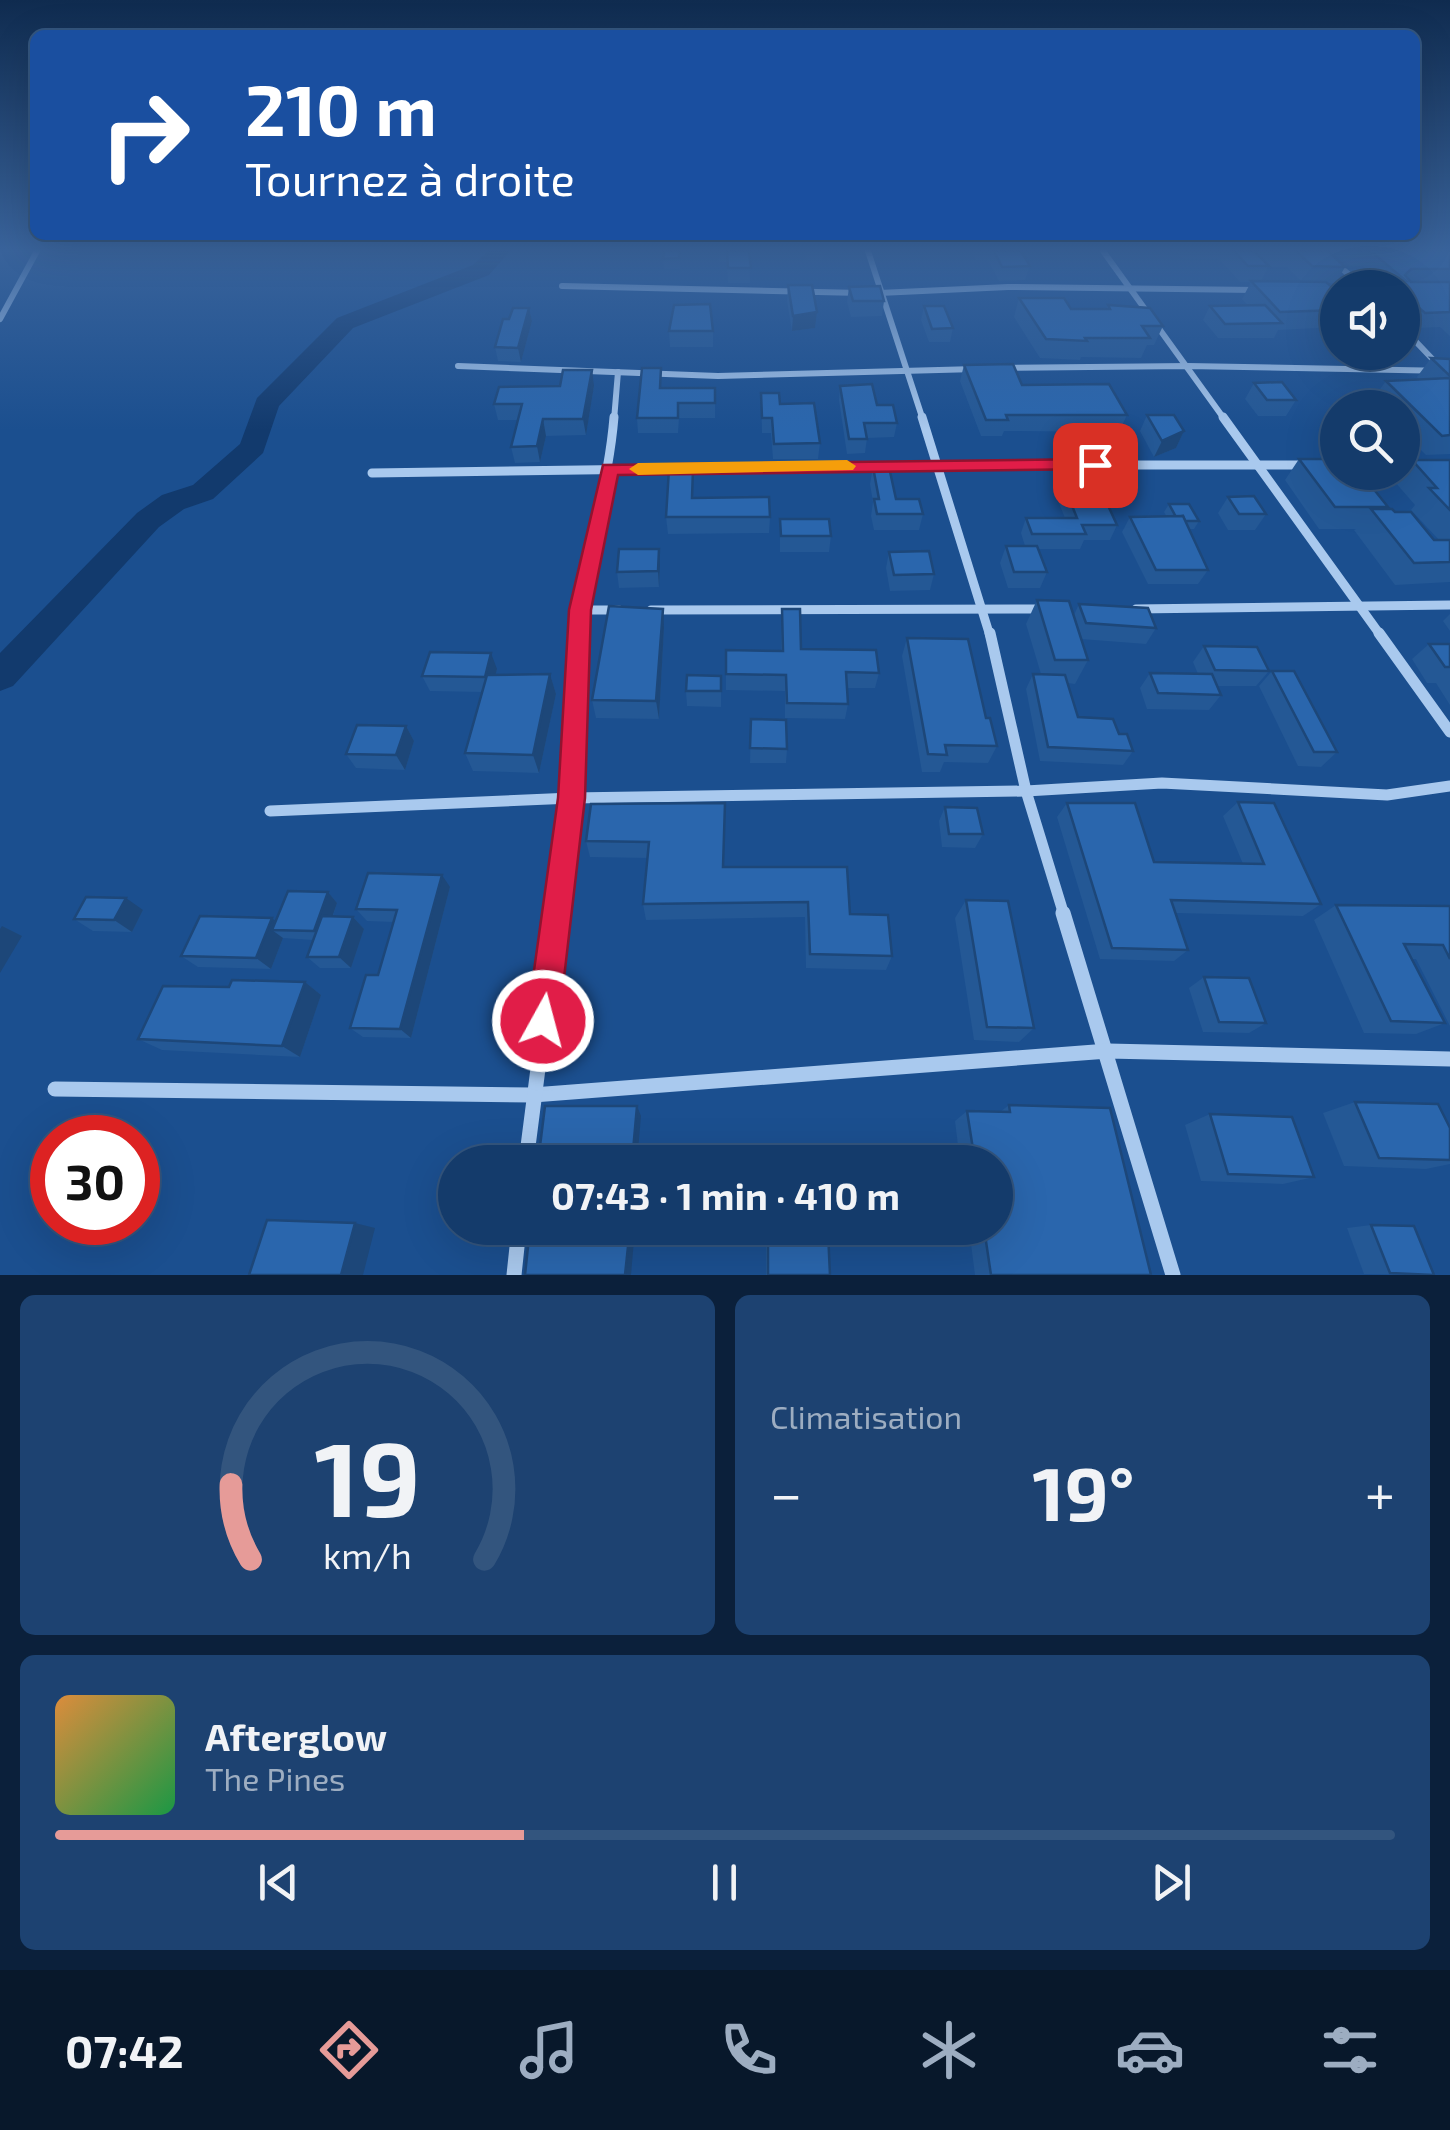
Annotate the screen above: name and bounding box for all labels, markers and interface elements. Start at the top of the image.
text: 210 m [245,66,437,150]
icon: right [80,70,210,200]
text: Tournez à droite [245,151,575,205]
map controls [1320,270,1420,490]
button: sound [1320,270,1420,370]
button: search [1320,390,1420,490]
pin [1053,423,1138,508]
icon: arrive [1068,438,1123,493]
position arrow [491,969,595,1073]
speed limit sign: 30 [30,1115,160,1245]
text: 07:43 · 1 min · 410 m [551,1172,900,1218]
text: Climatisation [770,1397,962,1435]
text: 19 [314,1413,421,1538]
text: 19° [1032,1446,1135,1536]
text: − [770,1459,802,1525]
text: + [1365,1459,1395,1525]
text: km/h [323,1533,412,1576]
text: Afterglow [205,1713,387,1759]
text: The Pines [205,1759,345,1797]
icon: previous [251,1855,306,1910]
icon: pause [697,1855,752,1910]
icon: next [1144,1855,1199,1910]
icon: directions [314,2015,384,2085]
icon: music [514,2015,584,2085]
icon: phone [714,2015,784,2085]
icon: climate [914,2015,984,2085]
icon: car [1115,2015,1185,2085]
icon: filters [1315,2015,1385,2085]
text: 07:42 [65,2023,184,2077]

